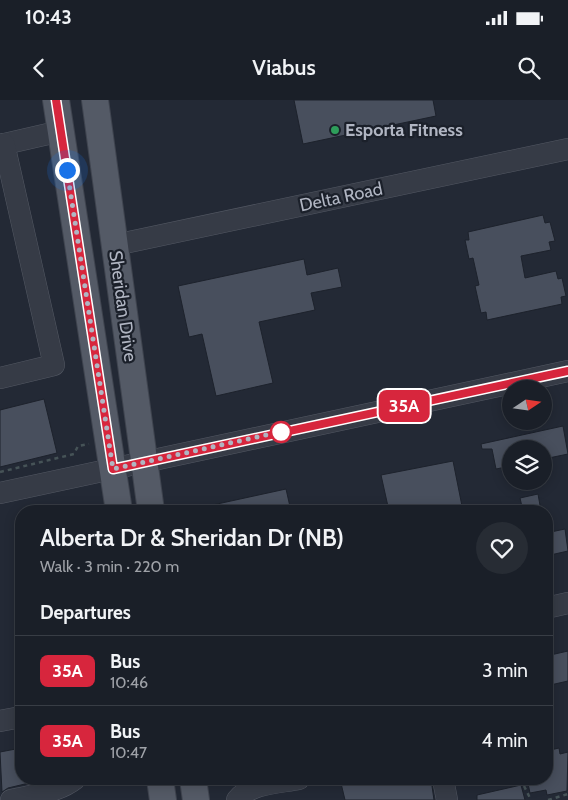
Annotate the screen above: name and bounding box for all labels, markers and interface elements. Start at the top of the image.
text: 10:43 [25,6,72,29]
icon: back [25,54,53,82]
text: Viabus [252,54,316,81]
icon: search [515,54,543,82]
place label: Esporta Fitness [345,119,463,141]
marker: Esporta Fitness [329,124,341,136]
your location [55,158,80,183]
street label: Delta Road [298,177,384,217]
street label: Sheridan Drive [104,249,142,363]
north arrow [502,380,552,430]
map controls [502,380,552,490]
line badge: 35A [375,390,433,422]
text: 35A [389,395,419,417]
unlabelled marker [270,421,292,443]
button: layers [502,440,552,490]
button: heart [476,522,528,574]
text: Alberta Dr & Sheridan Dr (NB) [40,523,344,552]
text: Walk · 3 min · 220 m [40,557,179,576]
text: Departures [40,601,131,624]
text: Bus [110,650,140,673]
text: 3 min [482,659,528,682]
text: 35A [52,660,83,682]
text: 10:46 [110,673,148,692]
text: Bus [110,720,140,743]
text: 4 min [481,729,528,752]
text: 35A [52,730,83,752]
text: 10:47 [110,743,147,762]

